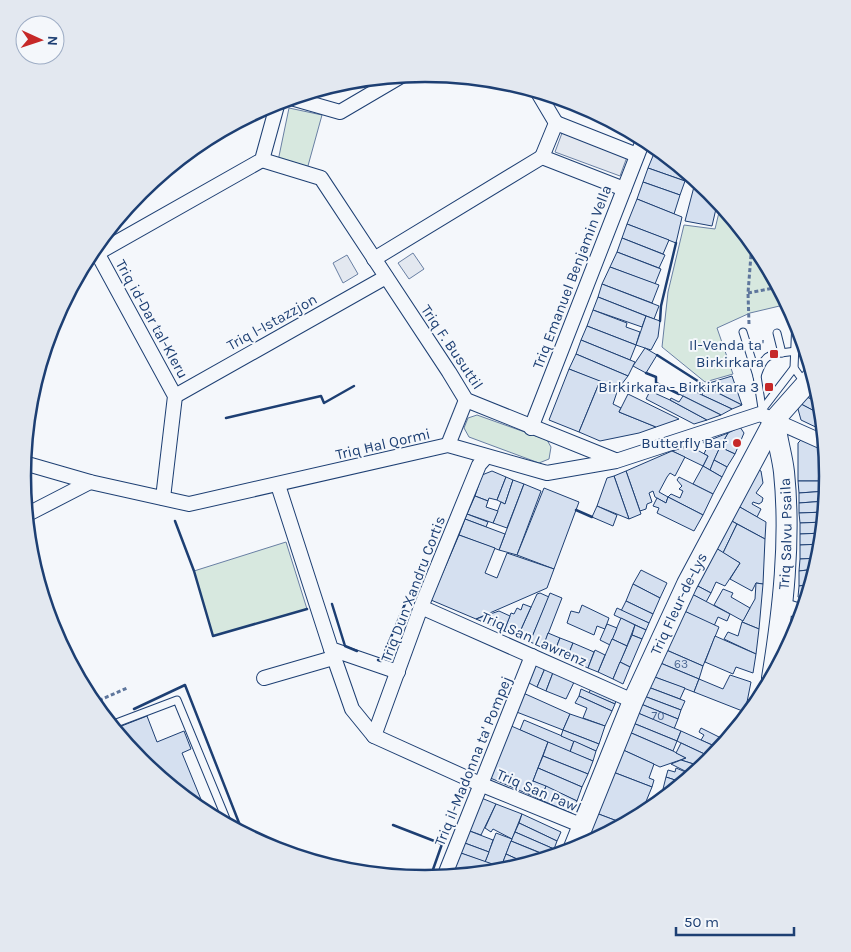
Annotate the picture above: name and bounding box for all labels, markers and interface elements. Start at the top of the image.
north arrow [15,15,65,65]
text: N [44,35,61,46]
street label: Triq Emanuel Benjamin Vella [529,183,615,371]
street label: Triq id-Dar tal-Kleru [112,256,192,382]
street label: Triq l-Istazzjon [224,290,320,354]
street label: Triq F. Busuttil [417,301,487,393]
place label: Il-Venda ta' Birkirkara [689,336,764,371]
marker: Il-Venda ta' Birkirkara [768,348,780,360]
place label: Birkirkara - Birkirkara 3 [598,378,759,396]
marker: Birkirkara - Birkirkara 3 [763,381,775,393]
street label: Triq Ħal Qormi [334,424,432,464]
place label: Butterfly Bar [641,434,728,452]
marker: Butterfly Bar [731,437,743,449]
street label: Triq Salvu Psaila [775,477,796,590]
street label: Triq Dun Xandru Cortis [377,513,449,665]
street label: Triq Fleur-de-Lys [646,550,711,658]
street label: Triq San Lawrenz [478,608,590,670]
house number: 63 [674,657,688,671]
street label: Triq il-Madonna ta' Pompej [431,673,515,849]
house number: 70 [652,709,664,723]
street label: Triq San Pawl [494,765,584,817]
scale bar [676,904,794,936]
text: 50 m [684,913,719,931]

